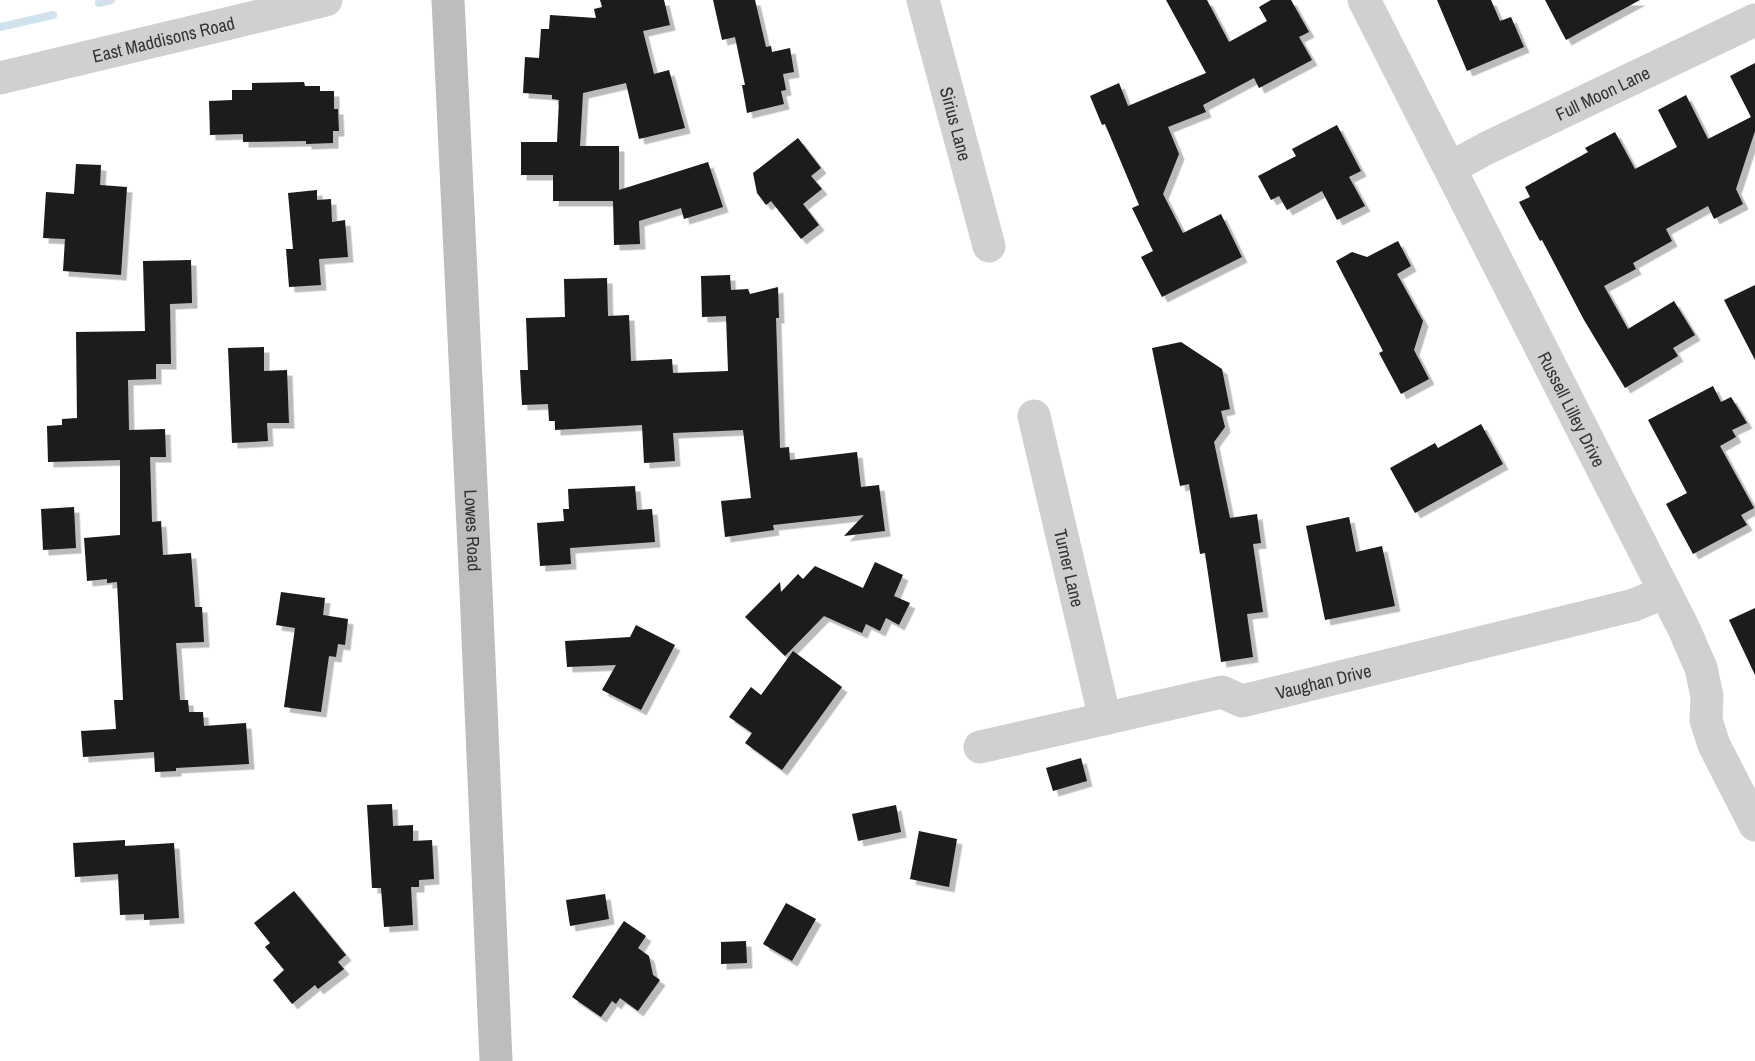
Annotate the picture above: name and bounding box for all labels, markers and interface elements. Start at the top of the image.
street label: East Maddisons Road [90,10,237,68]
street label: Full Moon Lane [1551,60,1654,126]
street label: Sirius Lane [934,84,978,163]
street label: Russell Lilley Drive [1532,347,1612,471]
street label: Lowes Road [459,489,488,572]
street label: Turner Lane [1048,526,1091,609]
street label: Vaughan Drive [1273,657,1374,705]

